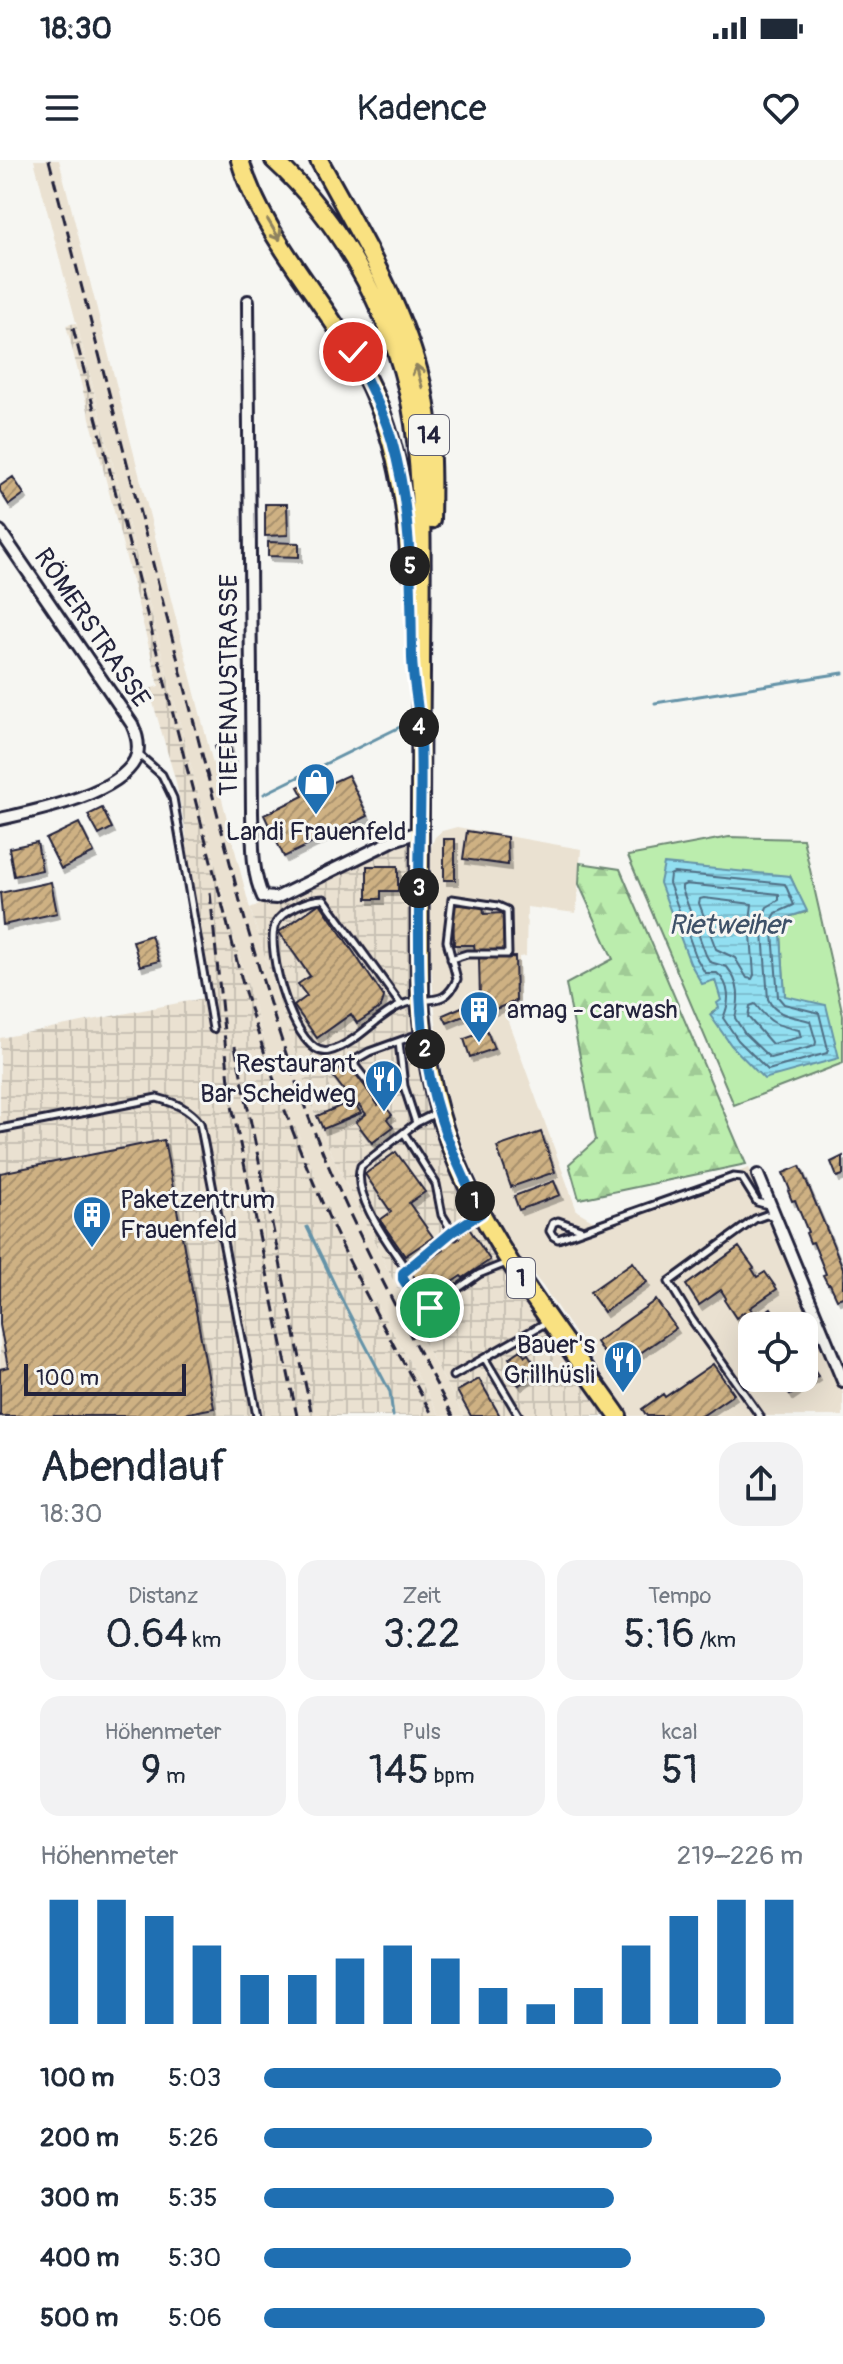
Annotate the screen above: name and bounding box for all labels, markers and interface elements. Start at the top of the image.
text: 18:30 [40,10,112,47]
icon: menu [40,86,84,130]
text: Kadence [357,86,486,131]
icon: heart [759,86,803,130]
one-way arrow [266,218,282,241]
pin [319,318,387,386]
icon: check [331,330,375,374]
one-way arrow [411,364,426,390]
road number: 14 [409,415,449,455]
street label: RÖMERSTRASSE [27,542,157,714]
pin: 5 [390,546,430,586]
text: 5 [404,552,416,580]
street label: TIEFENAUSTRASSE [213,574,245,796]
pin: 4 [399,707,439,747]
text: 4 [413,713,425,741]
shop icon: Landi Frauenfeld [295,761,337,816]
place label: Landi Frauenfeld [225,816,407,848]
pin: 3 [399,868,439,908]
text: 3 [413,874,425,902]
water label: Rietweiher [669,908,792,943]
building icon: amag - carwash [458,989,500,1044]
place label: amag - carwash [507,994,678,1026]
pin: 2 [405,1029,445,1069]
text: 2 [419,1035,431,1063]
place label: Restaurant Bar Scheidweg [200,1048,357,1110]
restaurant icon: Restaurant Bar Scheidweg [363,1058,405,1113]
pin: 1 [455,1181,495,1221]
place label: Paketzentrum Frauenfeld [120,1184,275,1246]
text: 1 [471,1187,479,1215]
building icon: Paketzentrum Frauenfeld [71,1194,113,1249]
road number: 1 [507,1258,535,1298]
pin [396,1274,464,1342]
icon: arrive [408,1286,452,1330]
map controls [738,1312,818,1392]
button: locate [738,1312,818,1392]
place label: Bauer's Grillhüsli [503,1329,595,1391]
restaurant icon: Bauer's Grillhüsli [602,1339,644,1394]
scale bar [24,1360,186,1396]
text: 100 m [36,1364,99,1392]
text: Abendlauf [40,1440,227,1495]
button: share [719,1442,803,1526]
text: 18:30 [40,1498,102,1530]
text: Distanz [128,1582,198,1610]
text: Zeit [402,1582,441,1610]
text: Tempo [648,1582,711,1610]
text: 0.64 [105,1610,188,1659]
text: 3:22 [383,1610,460,1659]
text: 5:16 [623,1610,695,1659]
text: km [188,1626,221,1654]
text: /km [695,1626,736,1654]
text: Höhenmeter [105,1718,222,1746]
text: Puls [402,1718,441,1746]
text: kcal [662,1718,698,1746]
text: 9 [141,1746,161,1795]
text: 145 [368,1746,429,1795]
text: 51 [661,1746,698,1795]
text: m [161,1762,186,1790]
text: bpm [429,1762,475,1790]
text: Höhenmeter [40,1840,178,1872]
text: 219–226 m [677,1840,803,1872]
text: 100 m [40,2062,114,2094]
text: 5:03 [168,2062,221,2094]
text: 200 m [40,2122,119,2154]
text: 5:26 [168,2122,219,2154]
text: 300 m [40,2182,119,2214]
text: 5:35 [168,2182,218,2214]
text: 400 m [40,2242,119,2274]
text: 5:30 [168,2242,221,2274]
text: 500 m [40,2302,118,2334]
text: 5:06 [168,2302,222,2334]

